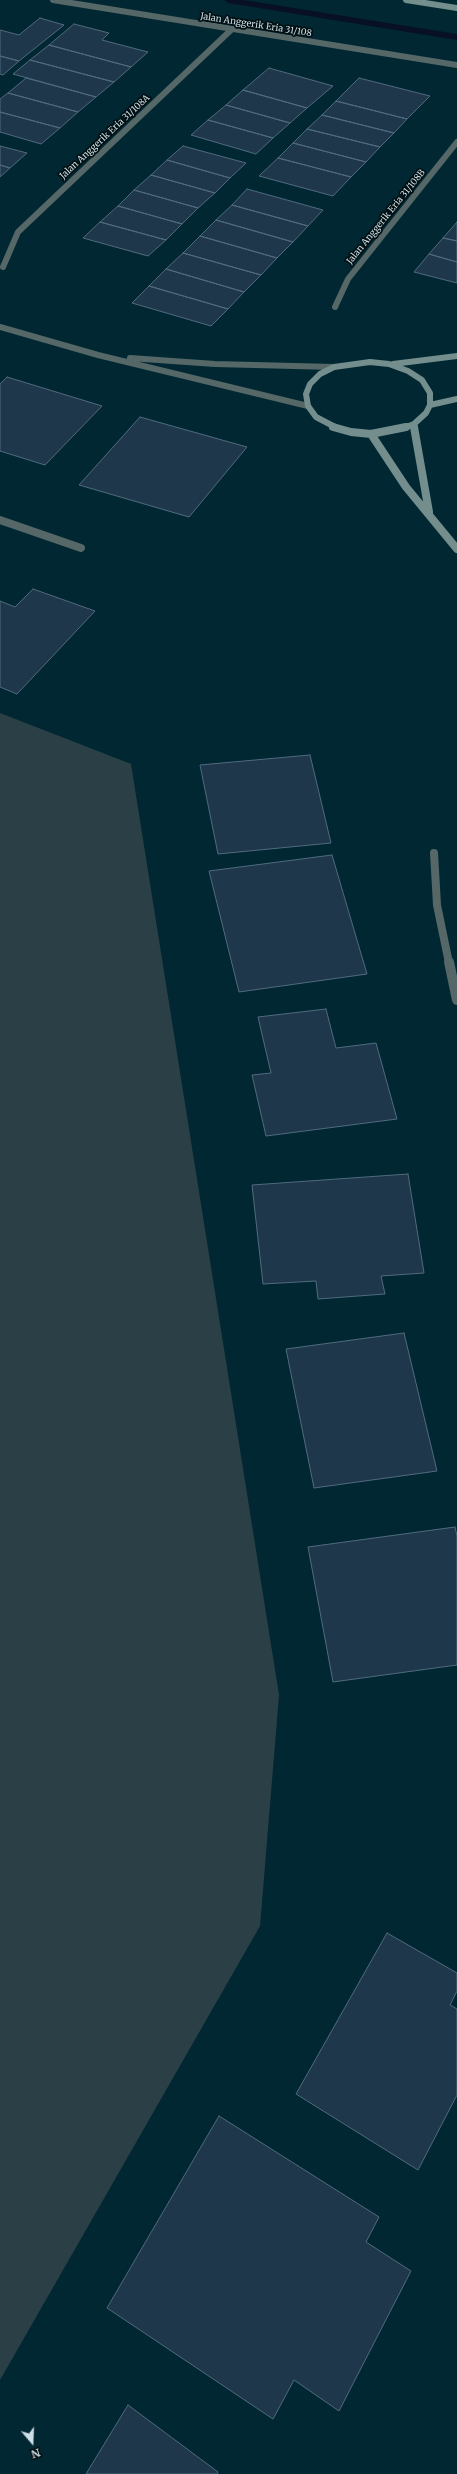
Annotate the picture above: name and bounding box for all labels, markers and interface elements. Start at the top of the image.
street label: Jalan Anggerik Eria 31/108 [200,11,312,39]
street label: Jalan Anggerik Eria 31/108A [58,92,152,182]
street label: Jalan Anggerik Eria 31/108B [345,168,427,266]
north arrow [12,2422,52,2462]
text: N [30,2445,42,2461]

